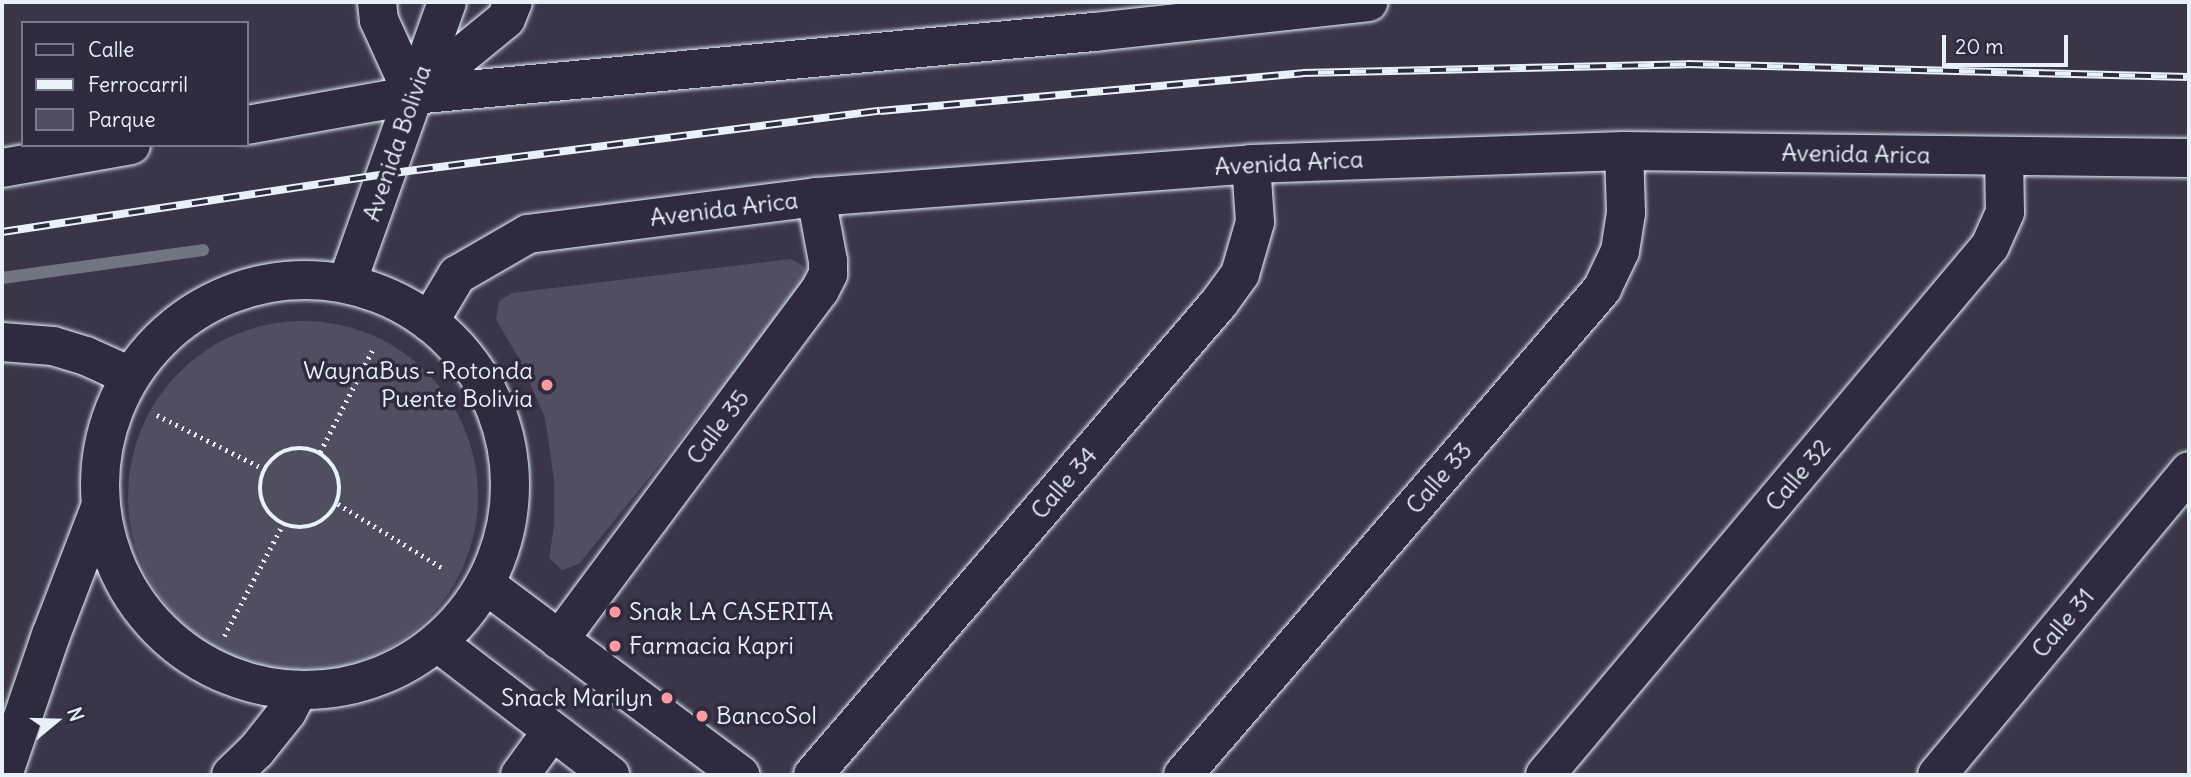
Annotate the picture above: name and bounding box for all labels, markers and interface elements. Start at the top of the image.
legend [21,21,248,147]
scale bar [1946,21,2072,65]
text: 20 m [1955,33,2004,60]
text: Calle [88,36,134,63]
street label: Avenida Bolivia [357,61,437,225]
text: Ferrocarril [88,71,188,98]
text: Parque [88,106,156,133]
street label: Avenida Arica [1781,138,1931,170]
street label: Avenida Arica [1214,145,1364,181]
street label: Avenida Arica [648,186,800,232]
place label: WaynaBus - Rotonda Puente Bolivia [303,357,533,413]
marker: WaynaBus - Rotonda Puente Bolivia [539,377,555,393]
street label: Calle 35 [681,384,755,470]
street label: Calle 32 [1759,433,1837,517]
street label: Calle 33 [1400,436,1478,520]
street label: Calle 34 [1025,441,1103,525]
street label: Calle 31 [2026,582,2100,664]
place label: Snak LA CASERITA [629,598,833,626]
marker: Snak LA CASERITA [607,604,623,620]
place label: Farmacia Kapri [629,632,794,660]
marker: Farmacia Kapri [607,638,623,654]
place label: Snack Marilyn [501,684,653,712]
north arrow [21,686,91,756]
marker: Snack Marilyn [659,690,675,706]
place label: BancoSol [716,702,817,730]
text: N [62,704,89,724]
marker: BancoSol [694,708,710,724]

